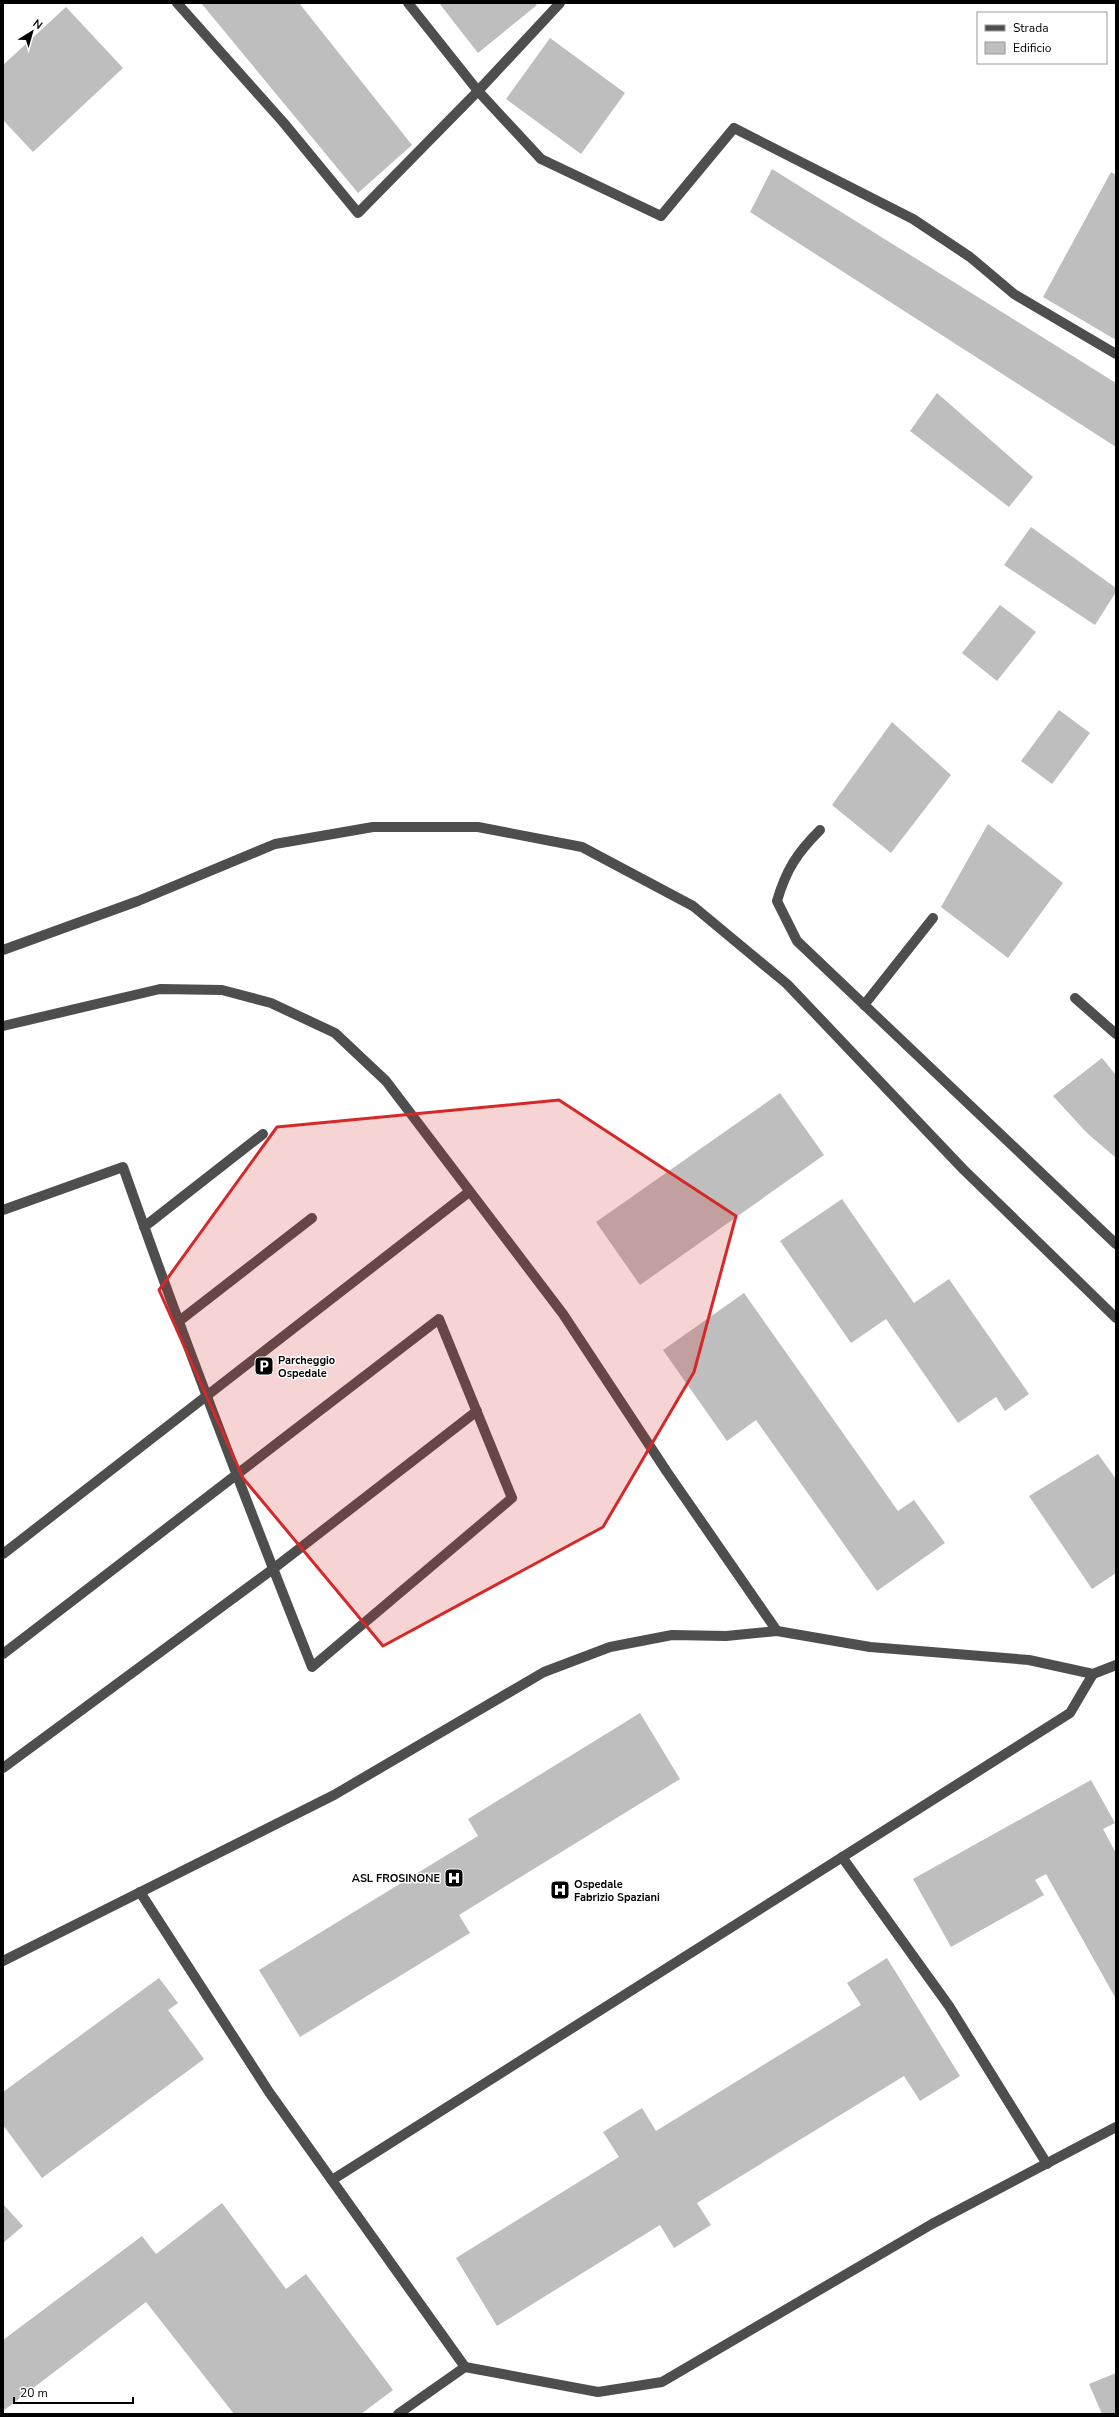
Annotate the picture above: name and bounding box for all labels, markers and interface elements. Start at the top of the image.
north arrow [12,12,52,52]
legend [977,12,1107,64]
text: N [30,16,46,33]
text: Strada [1013,20,1049,36]
text: Edificio [1013,40,1052,56]
place label: Parcheggio Ospedale [278,1353,335,1381]
parking icon: Parcheggio Ospedale [253,1355,275,1377]
hospital icon: ASL FROSINONE [443,1867,465,1889]
place label: ASL FROSINONE [352,1871,440,1886]
place label: Ospedale Fabrizio Spaziani [574,1877,660,1905]
hospital icon: Ospedale Fabrizio Spaziani [549,1879,571,1901]
scale bar [14,2379,133,2405]
text: 20 m [20,2385,48,2401]

